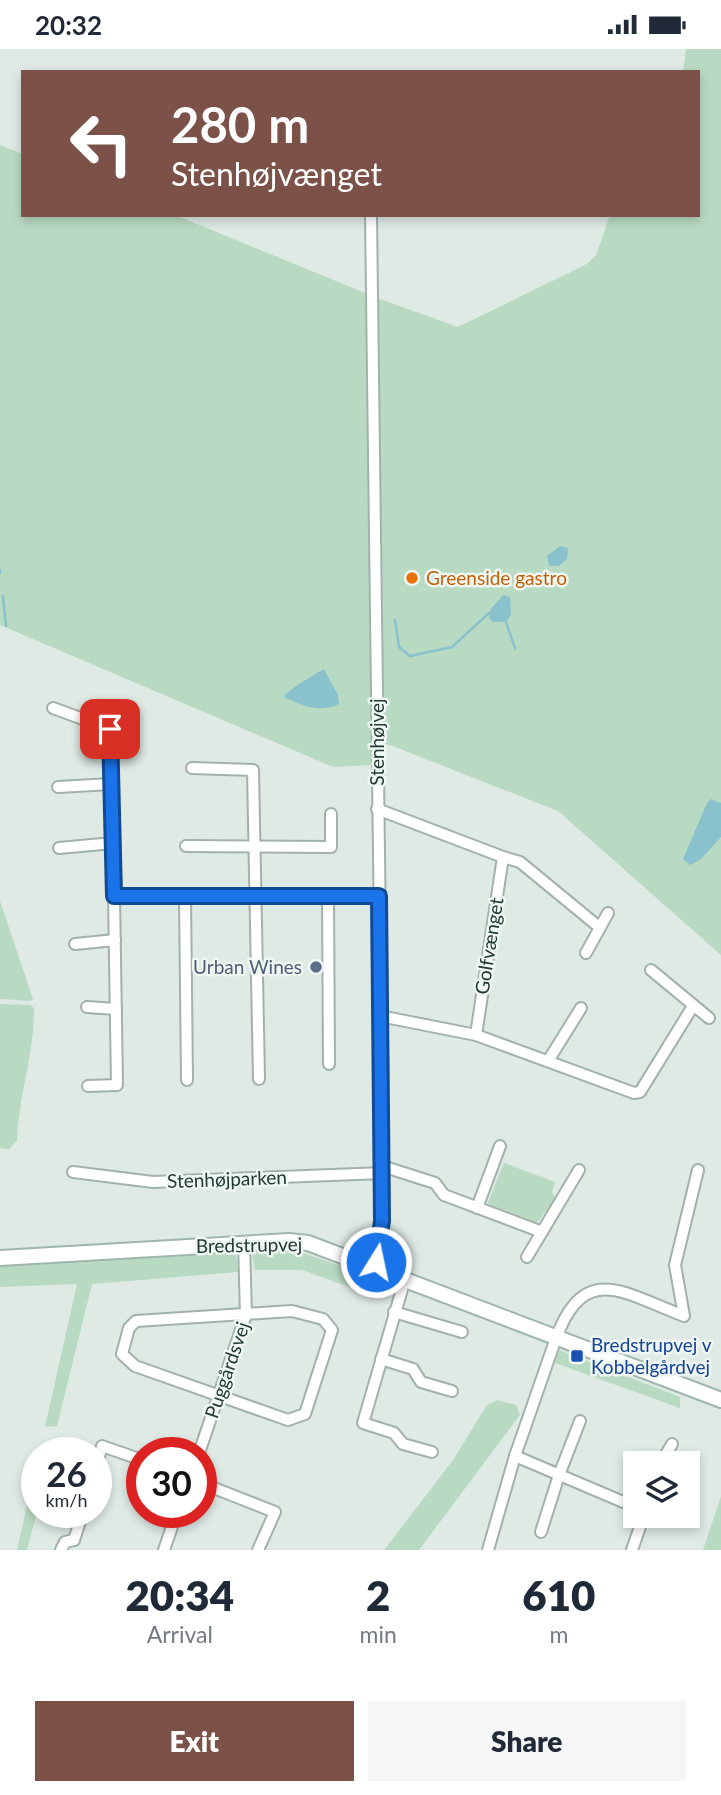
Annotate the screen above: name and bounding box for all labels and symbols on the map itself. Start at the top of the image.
place label: Greenside gastro [426,566,567,589]
marker: Greenside gastro [404,570,420,586]
street label: Stenhøjvej [365,698,388,786]
pin [80,699,140,759]
street label: Golfvænget [470,896,508,996]
place label: Urban Wines [193,955,302,978]
marker: Urban Wines [308,959,324,975]
street label: Stenhøjparken [167,1165,287,1192]
position arrow [339,1225,413,1299]
street label: Bredstrupvej [196,1232,302,1257]
street label: Puggårdsvej [199,1319,254,1421]
place label: Bredstrupvej v Kobbelgårdvej [591,1333,712,1378]
marker: Bredstrupvej v Kobbelgårdvej [569,1348,585,1364]
speed limit sign: 30 [126,1437,217,1528]

